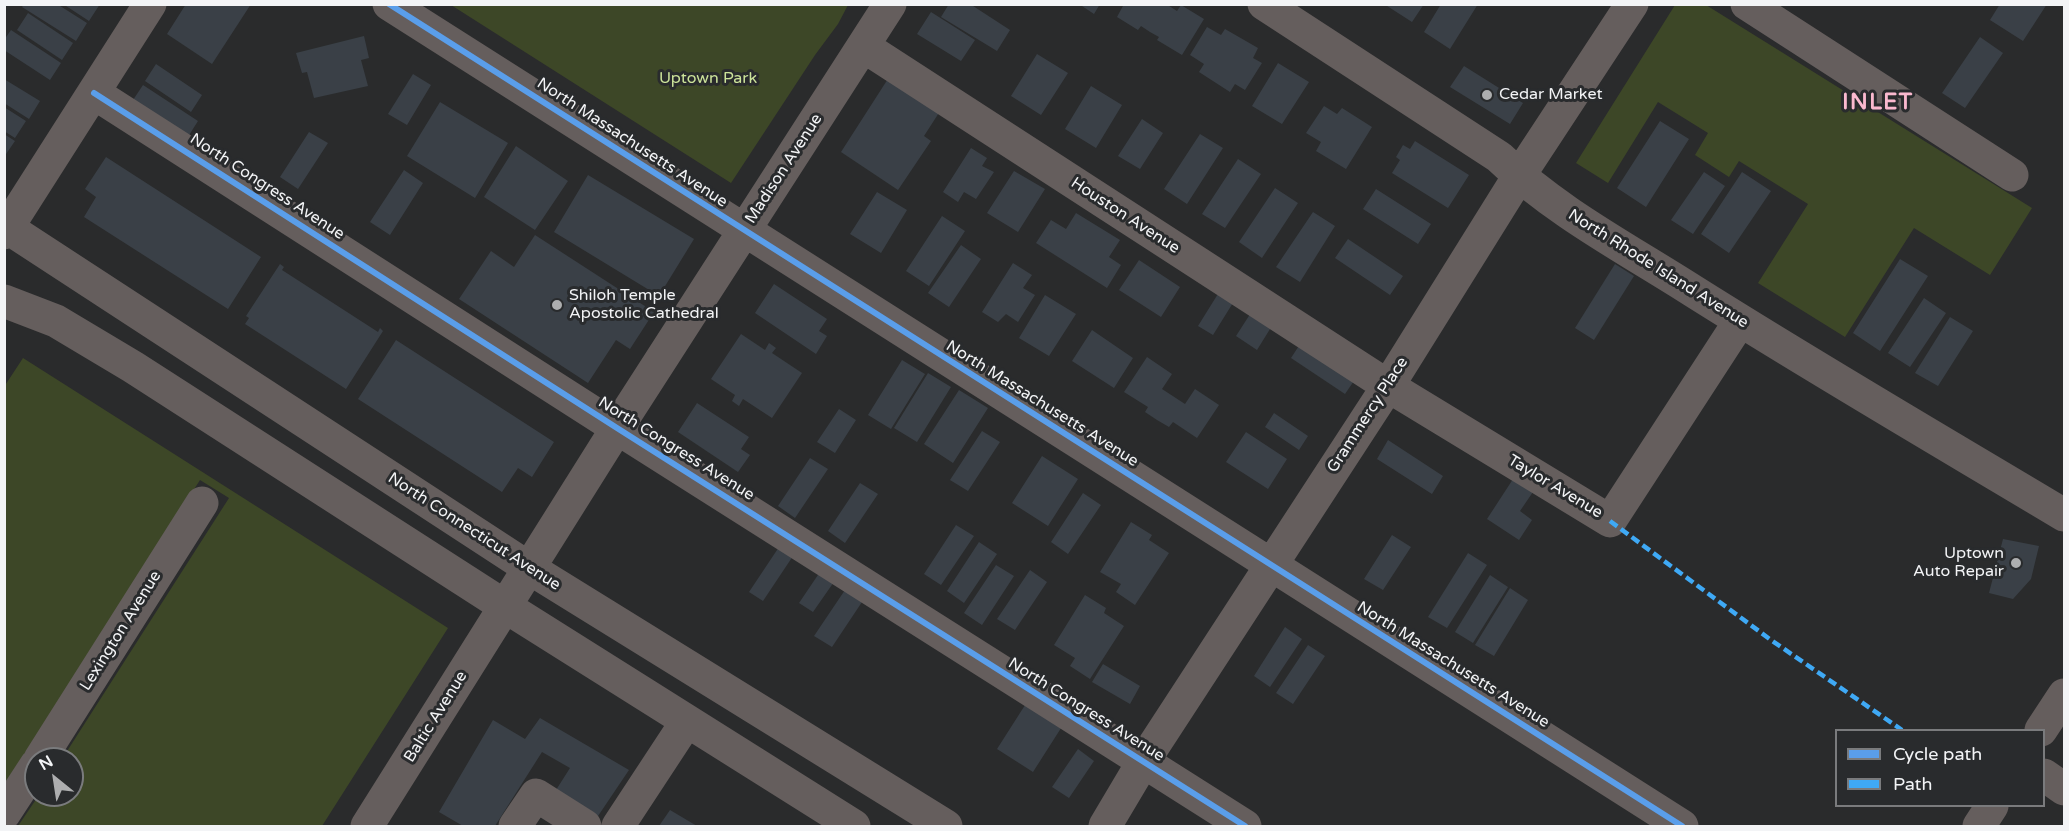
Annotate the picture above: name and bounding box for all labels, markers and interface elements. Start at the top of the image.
park label: Uptown Park [659,69,757,89]
street label: North Massachusetts Avenue [533,74,731,212]
place label: Cedar Market [1499,85,1603,105]
marker: Cedar Market [1480,88,1494,102]
district label: INLET [1842,90,1914,116]
street label: Madison Avenue [741,110,827,228]
street label: North Congress Avenue [186,130,348,244]
street label: Houston Avenue [1067,174,1183,258]
street label: North Rhode Island Avenue [1564,205,1752,333]
place label: Shiloh Temple Apostolic Cathedral [569,286,719,324]
marker: Shiloh Temple Apostolic Cathedral [550,298,564,312]
street label: North Massachusetts Avenue [942,337,1142,471]
street label: Grammercy Place [1323,354,1413,476]
street label: North Congress Avenue [594,393,758,505]
street label: Taylor Avenue [1504,451,1606,523]
street label: North Connecticut Avenue [384,469,564,595]
place label: Uptown Auto Repair [1913,544,2004,582]
marker: Uptown Auto Repair [2009,556,2023,570]
street label: Lexington Avenue [76,568,166,694]
street label: North Massachusetts Avenue [1353,598,1553,732]
street label: North Congress Avenue [1004,654,1168,766]
street label: Baltic Avenue [400,668,472,766]
legend [1835,729,2045,807]
text: Cycle path [1893,743,1982,765]
north arrow [24,747,84,807]
text: N [35,751,57,775]
text: Path [1893,773,1932,795]

